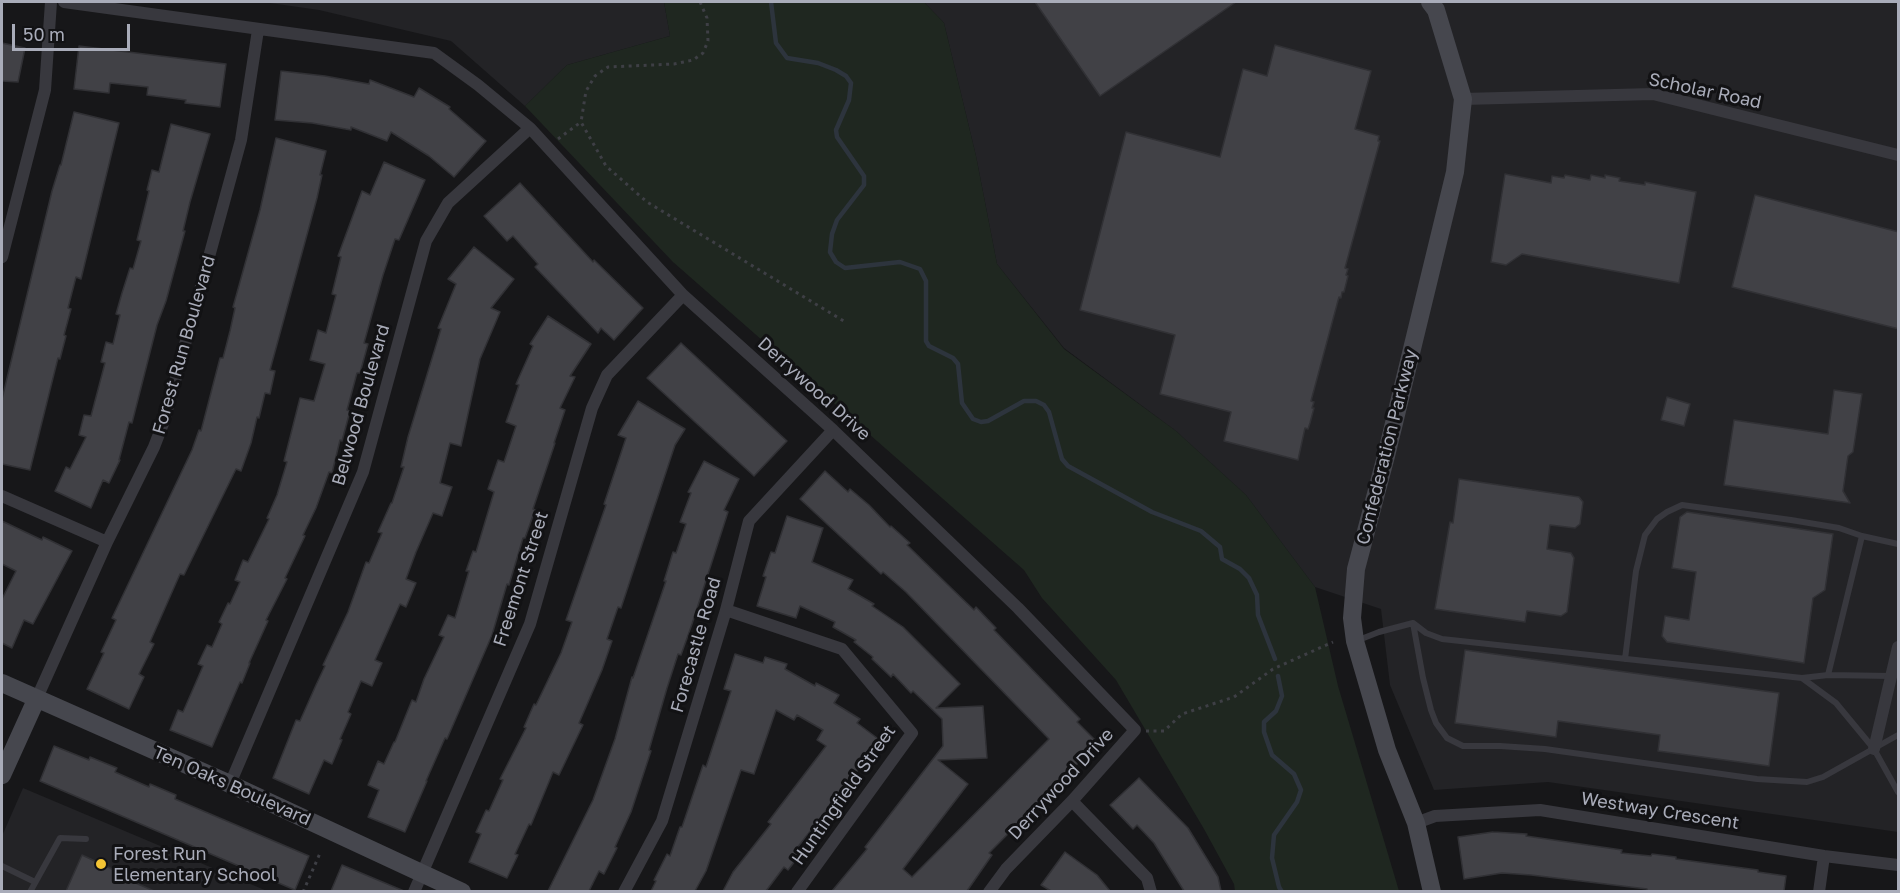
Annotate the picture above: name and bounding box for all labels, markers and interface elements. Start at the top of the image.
scale bar [15,12,134,50]
text: 50 m [23,23,65,45]
street label: Scholar Road [1647,69,1763,113]
street label: Forest Run Boulevard [148,253,220,437]
street label: Belwood Boulevard [328,322,394,488]
street label: Derrywood Drive [753,333,875,445]
street label: Confederation Parkway [1352,347,1422,547]
street label: Freemont Street [489,509,553,649]
street label: Forecastle Road [666,575,726,715]
street label: Huntingfield Street [788,721,900,869]
street label: Derrywood Drive [1004,724,1118,844]
street label: Ten Oaks Boulevard [150,742,314,830]
street label: Westway Crescent [1579,788,1741,834]
place label: Forest Run Elementary School [113,843,277,886]
marker: Forest Run Elementary School [94,857,108,871]

